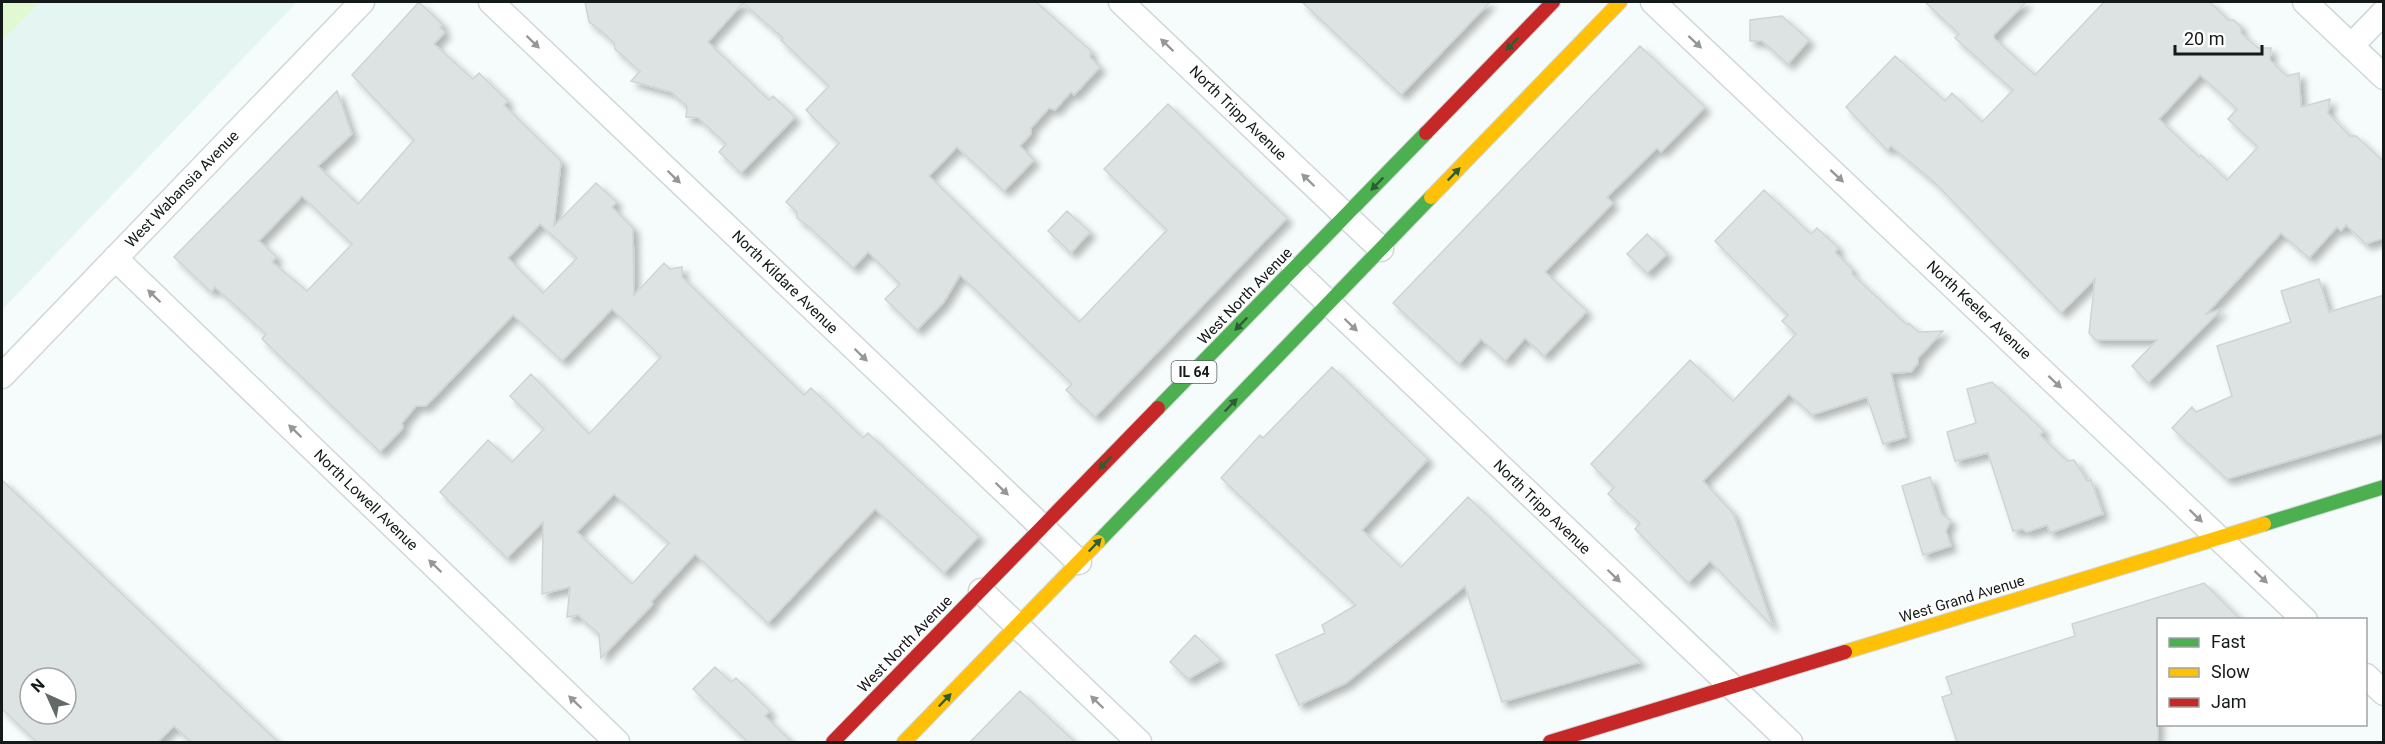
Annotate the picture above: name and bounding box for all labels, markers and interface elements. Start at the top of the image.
scale bar [2175,18,2262,56]
text: 20 m [2184,28,2224,49]
one-way arrow [525,35,540,48]
one-way arrow [1687,35,1702,48]
one-way arrow [1506,36,1520,50]
one-way arrow [1161,39,1175,53]
street label: North Tripp Avenue [1186,62,1290,164]
street label: West Wabansia Avenue [121,127,243,251]
one-way arrow [1446,167,1460,181]
one-way arrow [667,169,681,183]
one-way arrow [1829,169,1844,183]
one-way arrow [1301,174,1315,188]
one-way arrow [1370,176,1384,191]
street label: North Kildare Avenue [728,227,842,337]
street label: West North Avenue [1194,244,1296,348]
street label: North Keeler Avenue [1923,257,2035,363]
one-way arrow [148,289,162,303]
one-way arrow [1234,316,1248,331]
one-way arrow [1344,317,1358,331]
one-way arrow [853,347,867,361]
road number: IL 64 [1172,361,1216,383]
one-way arrow [2048,374,2062,388]
one-way arrow [1223,398,1237,412]
one-way arrow [287,424,302,438]
street label: North Lowell Avenue [310,446,422,554]
one-way arrow [1098,456,1112,470]
street label: North Tripp Avenue [1490,456,1594,558]
one-way arrow [994,482,1009,496]
one-way arrow [2189,509,2204,523]
one-way arrow [1088,539,1102,553]
one-way arrow [428,560,442,574]
one-way arrow [1606,568,1620,582]
one-way arrow [2253,570,2268,584]
street label: West Grand Avenue [1897,571,2027,627]
street label: West North Avenue [854,592,956,696]
legend [2157,618,2367,726]
text: Fast [2211,631,2246,652]
text: Slow [2211,661,2250,682]
north arrow [18,666,78,726]
text: N [27,675,48,696]
text: Jam [2211,691,2247,712]
one-way arrow [938,693,952,708]
one-way arrow [1089,695,1104,709]
one-way arrow [568,696,583,709]

